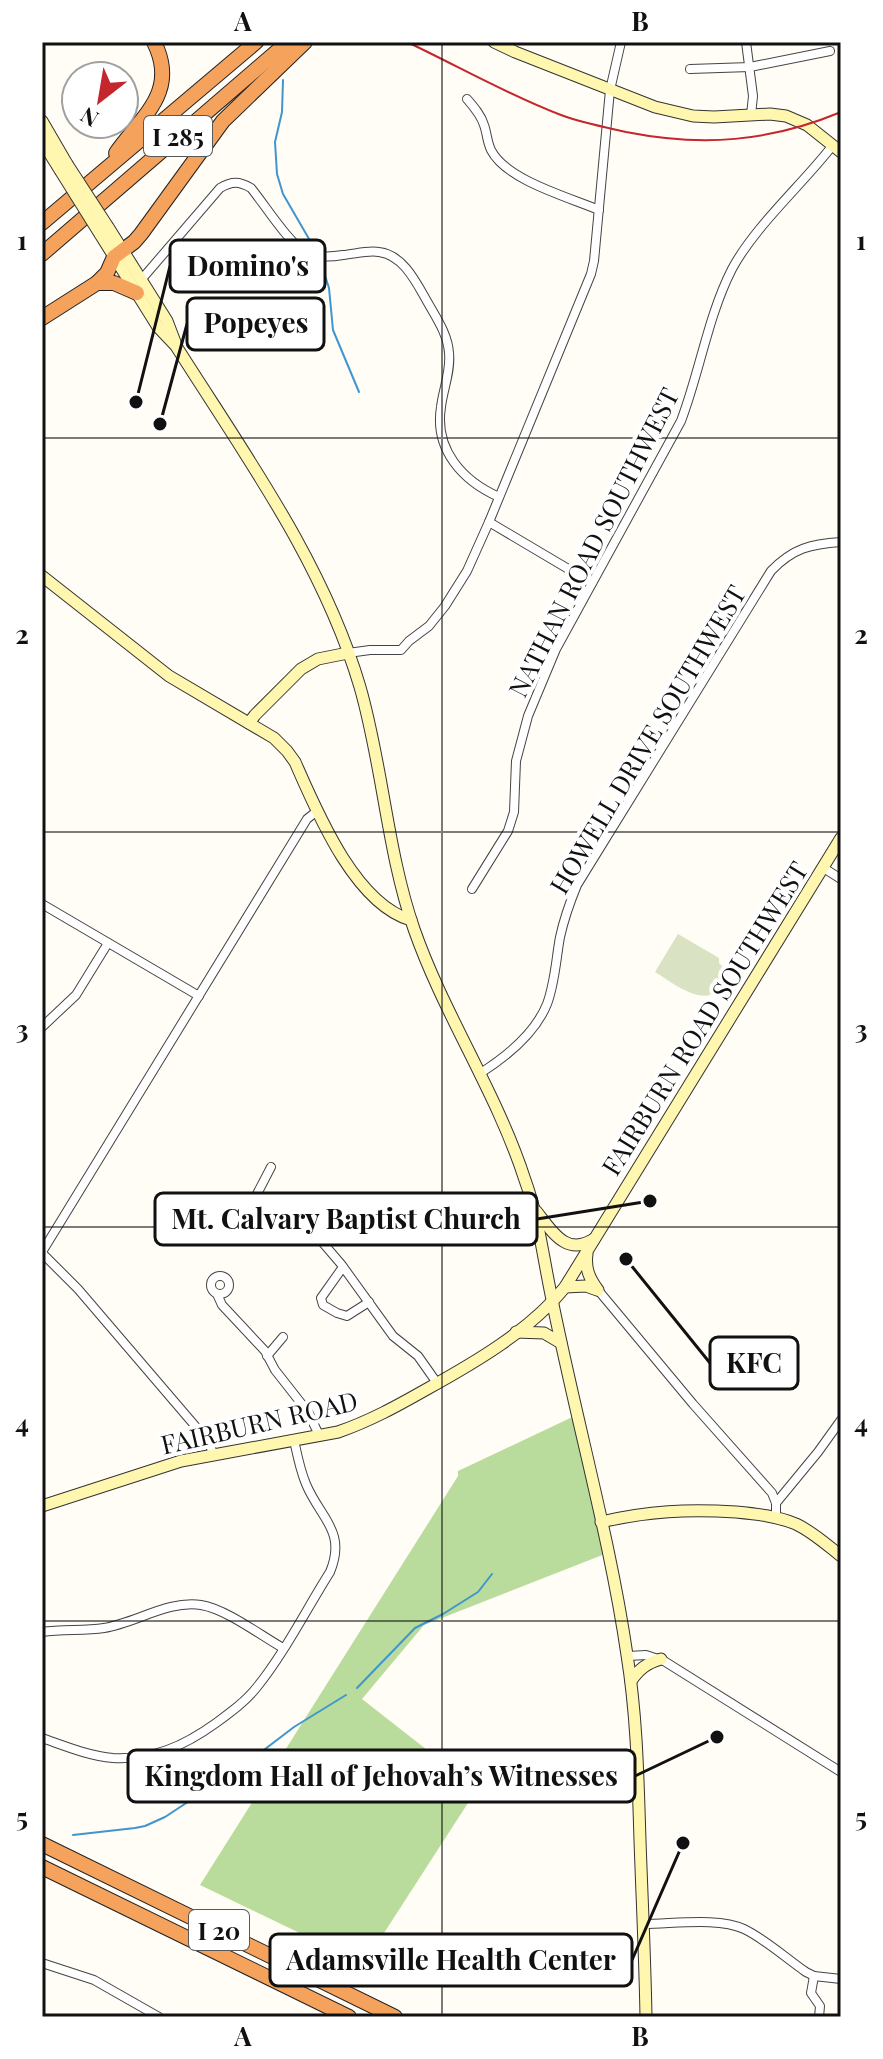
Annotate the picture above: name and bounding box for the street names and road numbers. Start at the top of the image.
road number: I 285 [144,116,212,156]
street label: NATHAN ROAD SOUTHWEST [500,381,686,703]
street label: HOWELL DRIVE SOUTHWEST [541,578,753,900]
street label: FAIRBURN ROAD SOUTHWEST [593,855,815,1181]
street label: FAIRBURN ROAD [157,1382,361,1462]
road number: I 20 [189,1910,249,1950]

